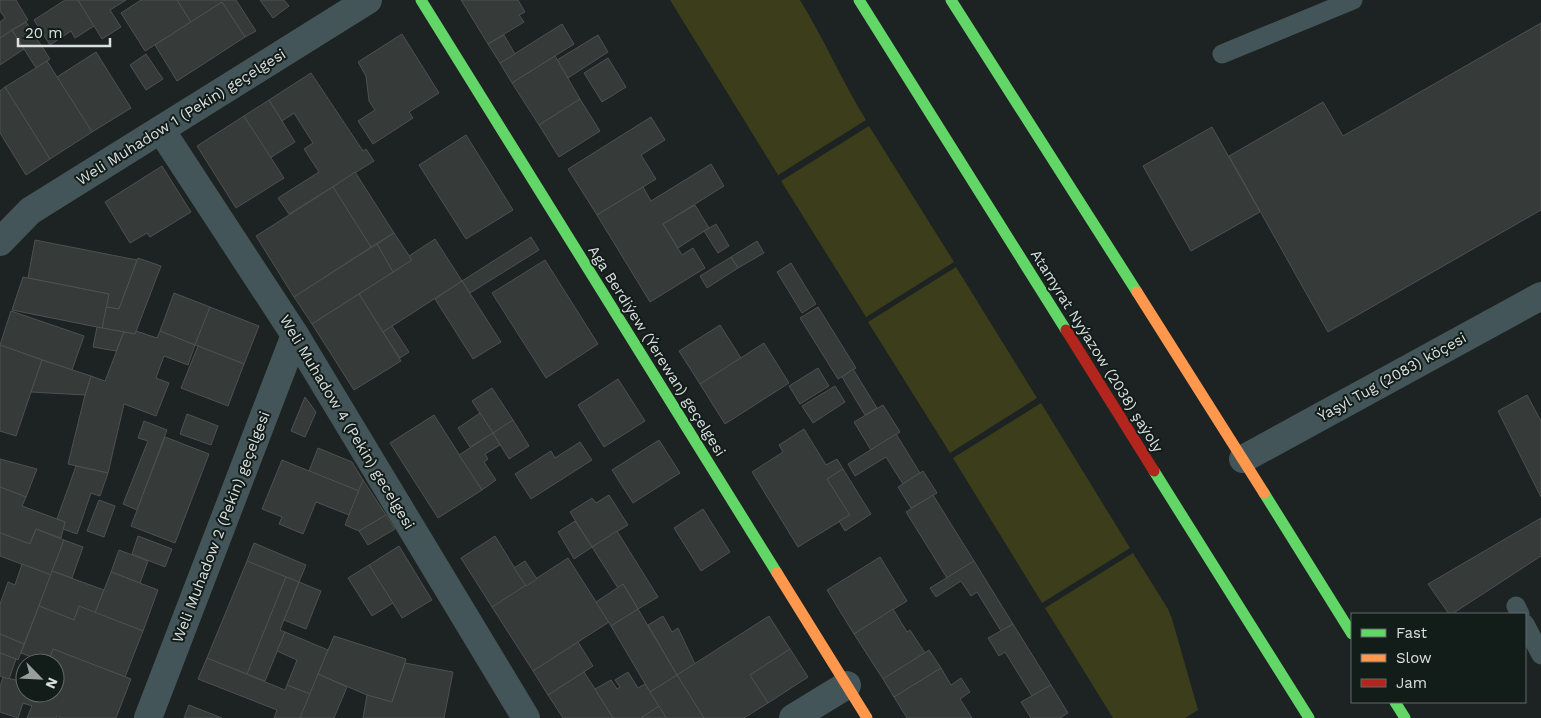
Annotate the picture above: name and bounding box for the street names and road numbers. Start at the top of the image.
street label: Weli Muhadow 1 (Pekin) geçelgesi [73,45,289,189]
street label: Aga Berdiýew (Ýerewan) geçelgesi [584,242,730,460]
street label: Atamyrat Nyýazow (2038) şaýoly [1027,246,1167,456]
street label: Weli Muhadow 4 (Pekin) gecelgesi [276,312,418,532]
street label: Ýaşyl Tug (2083) köçesi [1315,329,1469,425]
street label: Weli Muhadow 2 (Pekin) geçelgesi [168,409,274,645]

